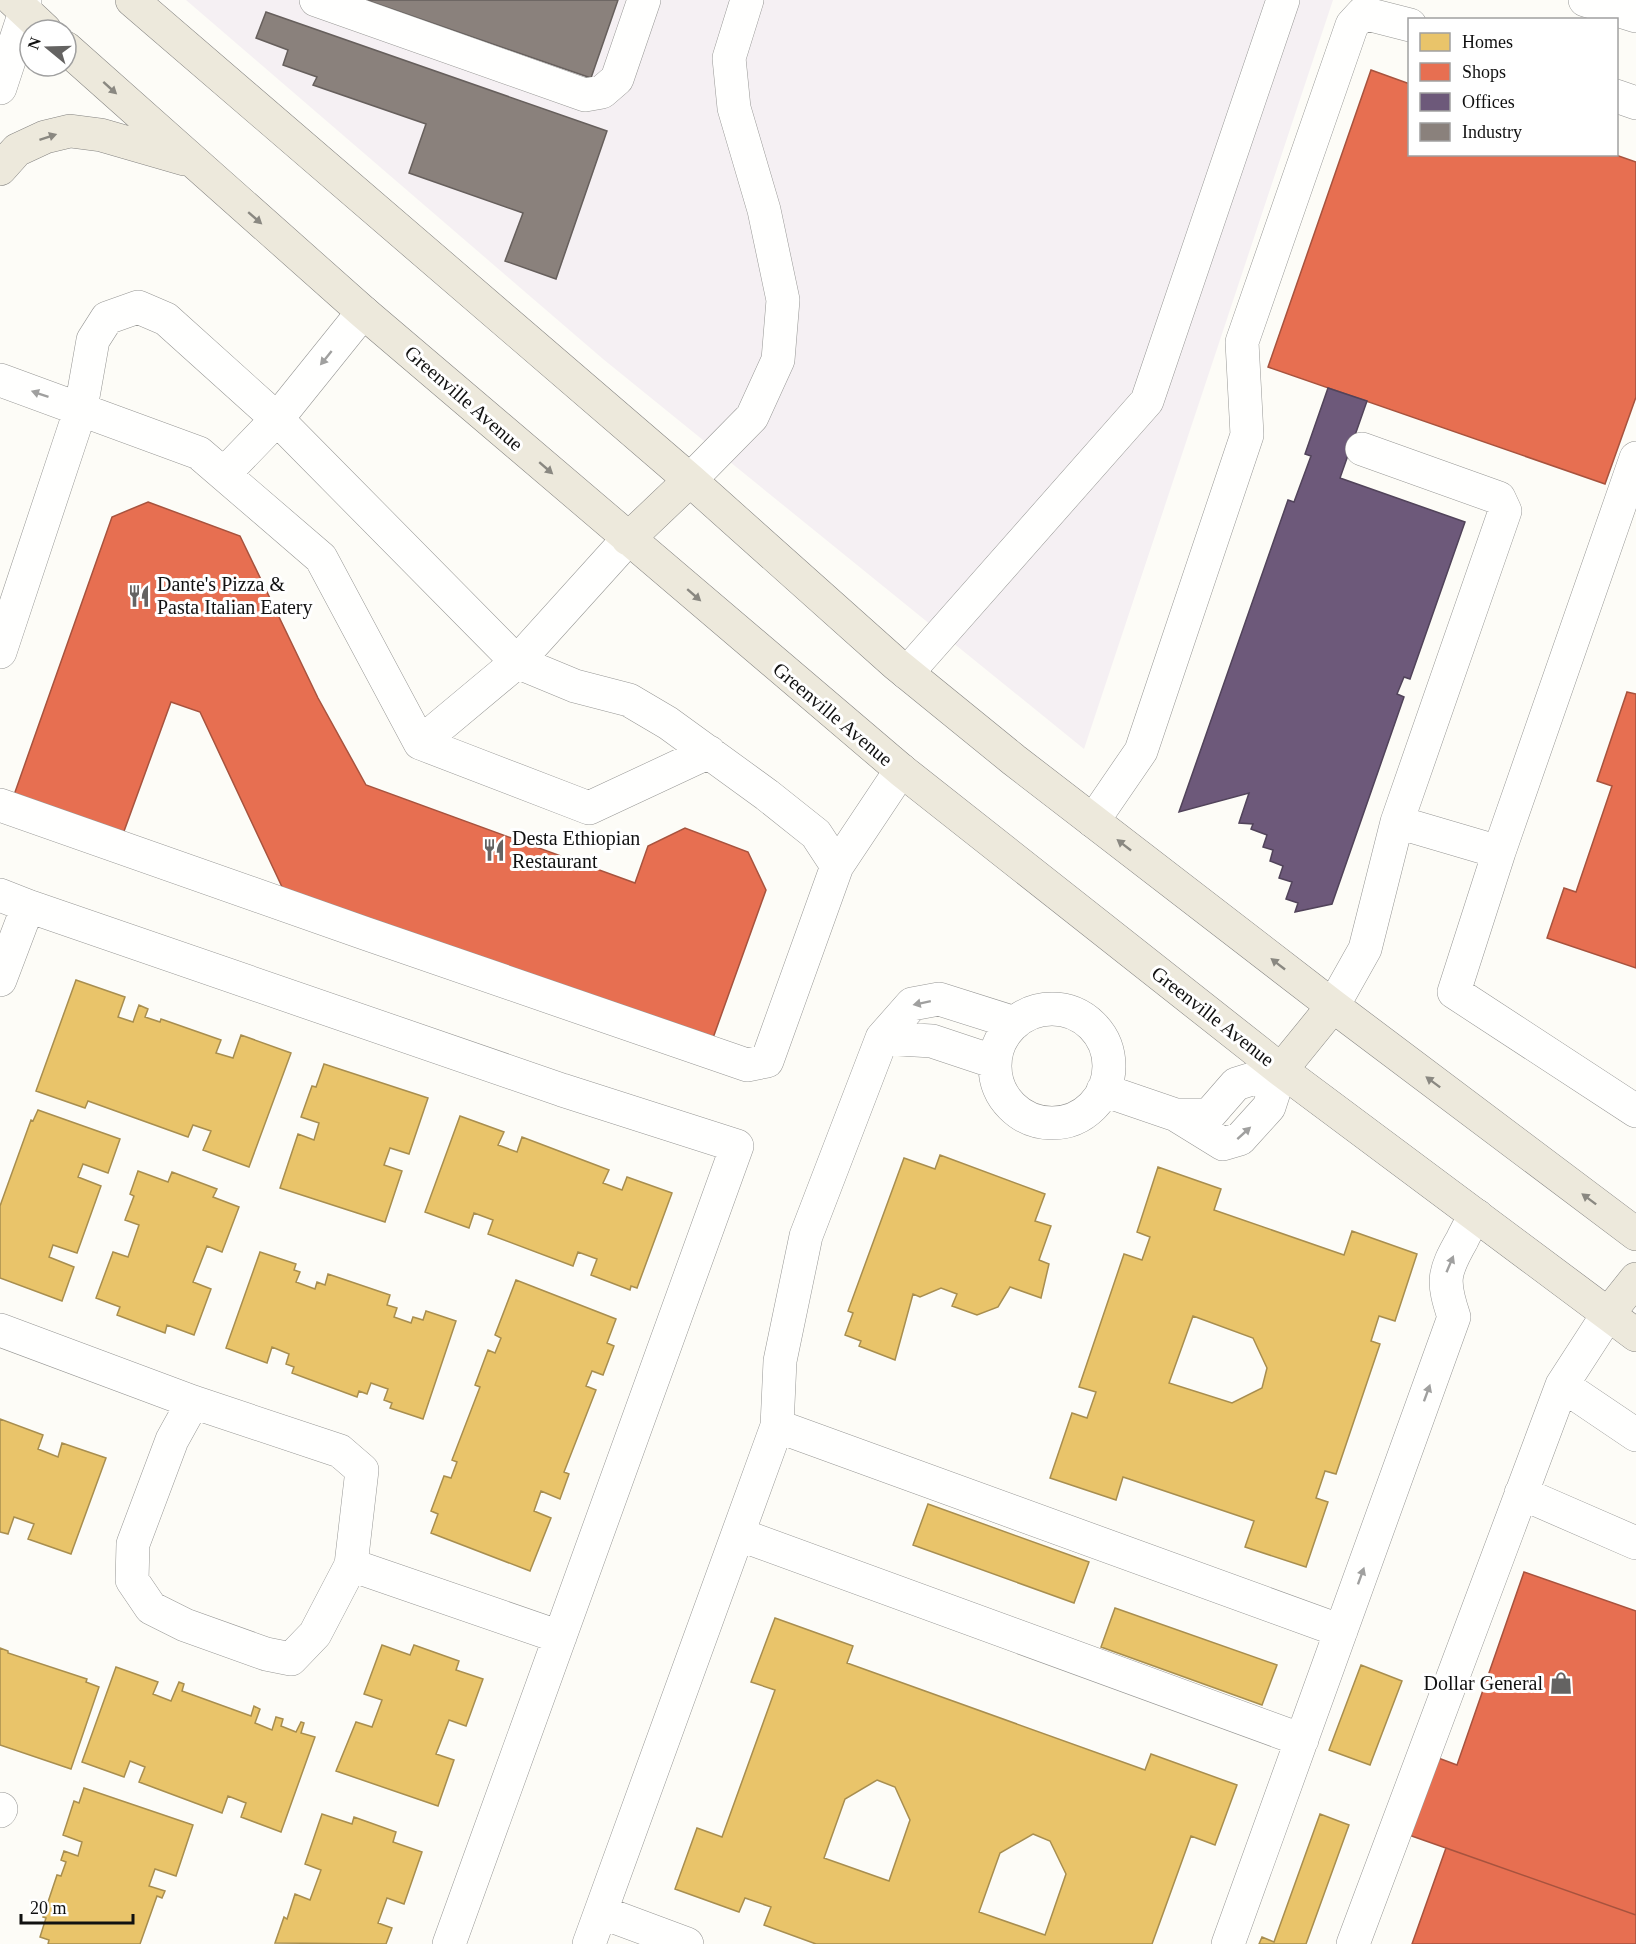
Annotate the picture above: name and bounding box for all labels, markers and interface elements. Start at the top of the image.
north arrow [18,18,78,78]
legend [1408,18,1618,156]
text: Homes [1462,32,1513,52]
text: N [24,35,44,52]
text: Shops [1462,62,1506,82]
one-way arrow [102,81,117,95]
text: Offices [1462,92,1515,112]
text: Industry [1462,122,1522,142]
one-way arrow [39,132,57,141]
one-way arrow [247,211,262,224]
street label: Greenville Avenue [401,341,528,455]
one-way arrow [321,350,333,365]
one-way arrow [31,389,49,399]
one-way arrow [538,462,554,475]
place label: Dante's Pizza & Pasta Italian Eatery [157,573,313,619]
restaurant icon: Dante's Pizza & Pasta Italian Eatery [126,583,152,609]
one-way arrow [686,588,701,601]
street label: Greenville Avenue [769,658,897,770]
place label: Desta Ethiopian Restaurant [512,827,640,872]
restaurant icon: Desta Ethiopian Restaurant [481,837,507,863]
one-way arrow [1116,839,1132,851]
one-way arrow [1270,958,1286,971]
street label: Greenville Avenue [1148,961,1279,1071]
one-way arrow [913,998,931,1008]
one-way arrow [1426,1076,1442,1088]
one-way arrow [1236,1127,1251,1140]
one-way arrow [1582,1193,1598,1205]
one-way arrow [1446,1255,1455,1273]
one-way arrow [1422,1383,1432,1401]
one-way arrow [1356,1567,1366,1585]
shop icon: Dollar General [1548,1670,1574,1696]
place label: Dollar General [1424,1672,1543,1694]
scale bar [21,1887,134,1925]
text: 20 m [30,1898,67,1918]

